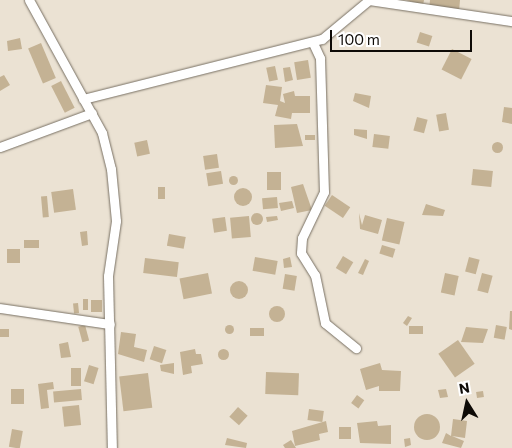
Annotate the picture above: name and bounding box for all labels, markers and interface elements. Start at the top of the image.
scale bar [332,20,474,52]
text: 100 m [338,30,380,48]
north arrow [442,378,492,428]
text: N [458,378,471,397]

